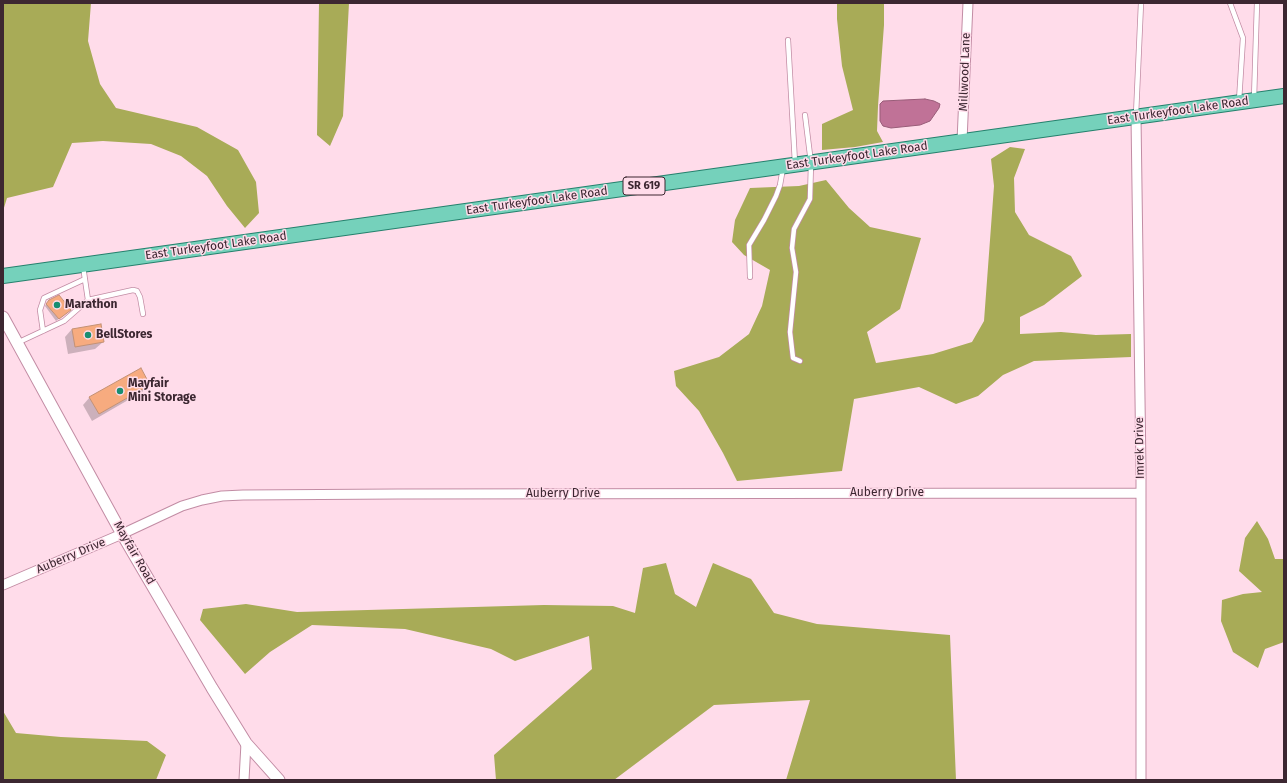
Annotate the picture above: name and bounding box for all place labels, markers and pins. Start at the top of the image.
place label: Marathon [65,298,117,312]
marker: Marathon [52,300,62,310]
place label: BellStores [96,328,152,342]
marker: BellStores [83,330,93,340]
place label: Mayfair Mini Storage [128,377,196,405]
marker: Mayfair Mini Storage [115,386,125,396]

